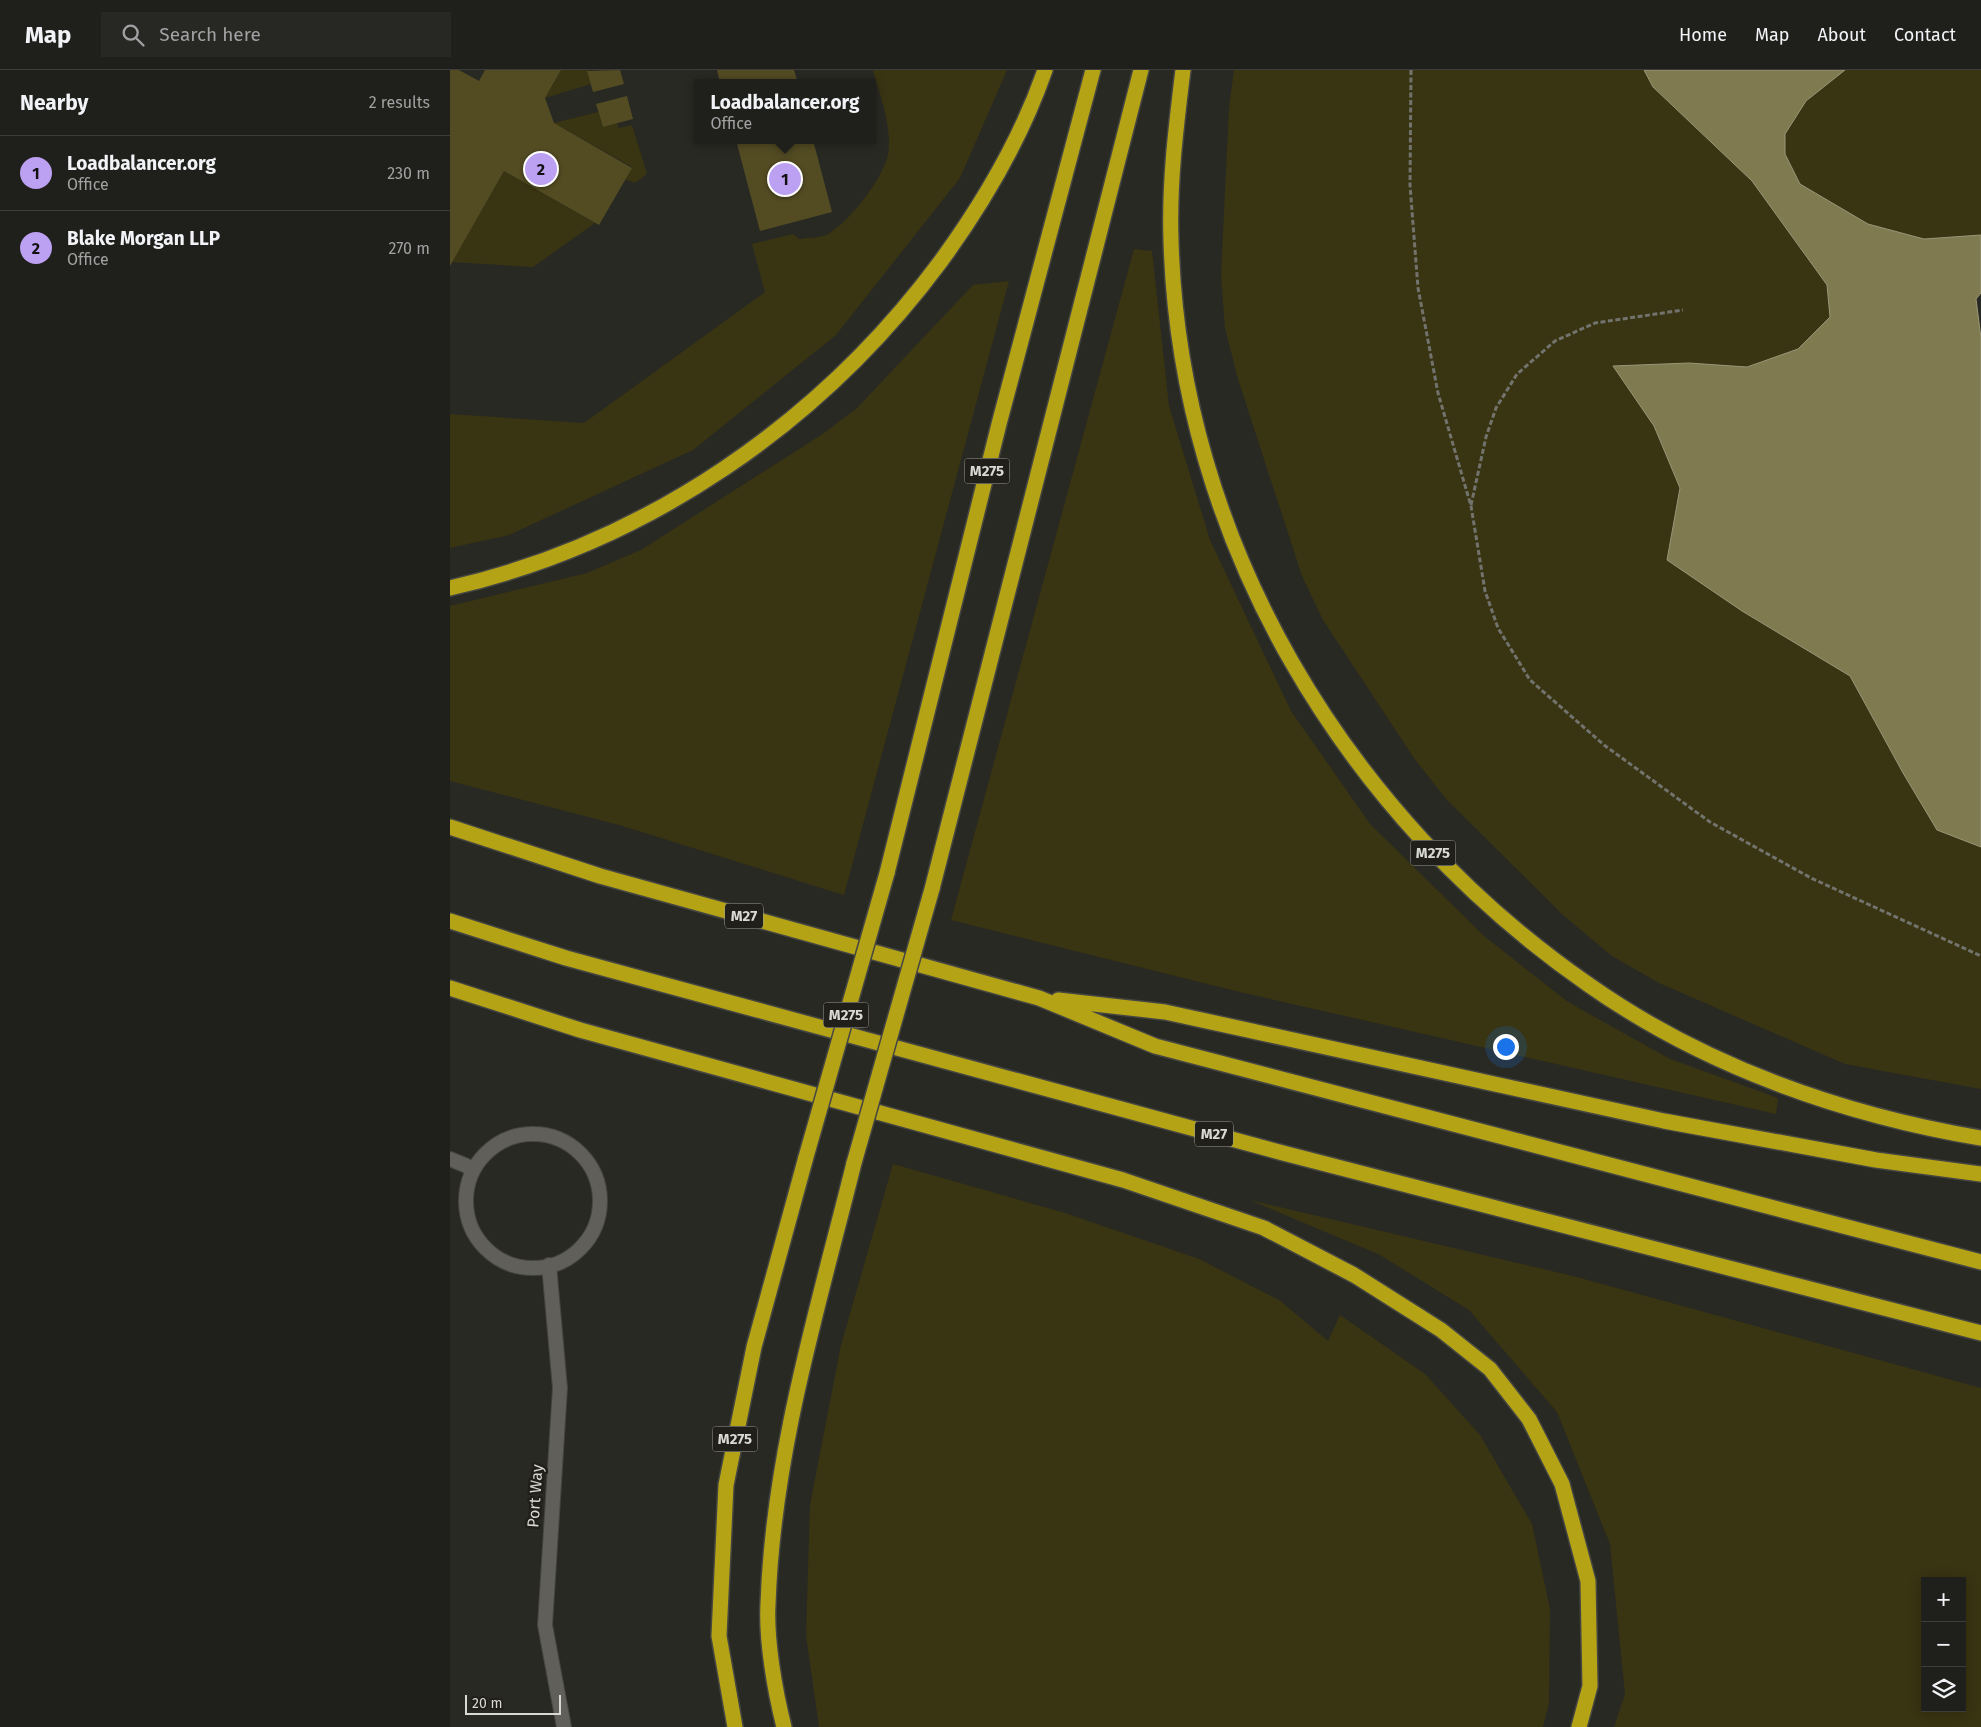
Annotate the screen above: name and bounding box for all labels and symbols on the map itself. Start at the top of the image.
pin: 2 [525,150,557,188]
pin: 1 [769,160,801,198]
road number: M275 [964,458,1010,484]
road number: M275 [1410,840,1456,866]
road number: M27 [725,904,763,928]
road number: M275 [824,1002,868,1028]
your location [1493,1034,1519,1060]
road number: M27 [1195,1122,1233,1146]
road number: M275 [712,1426,758,1452]
street label: Port Way [523,1464,547,1528]
scale bar [465,1692,561,1715]

